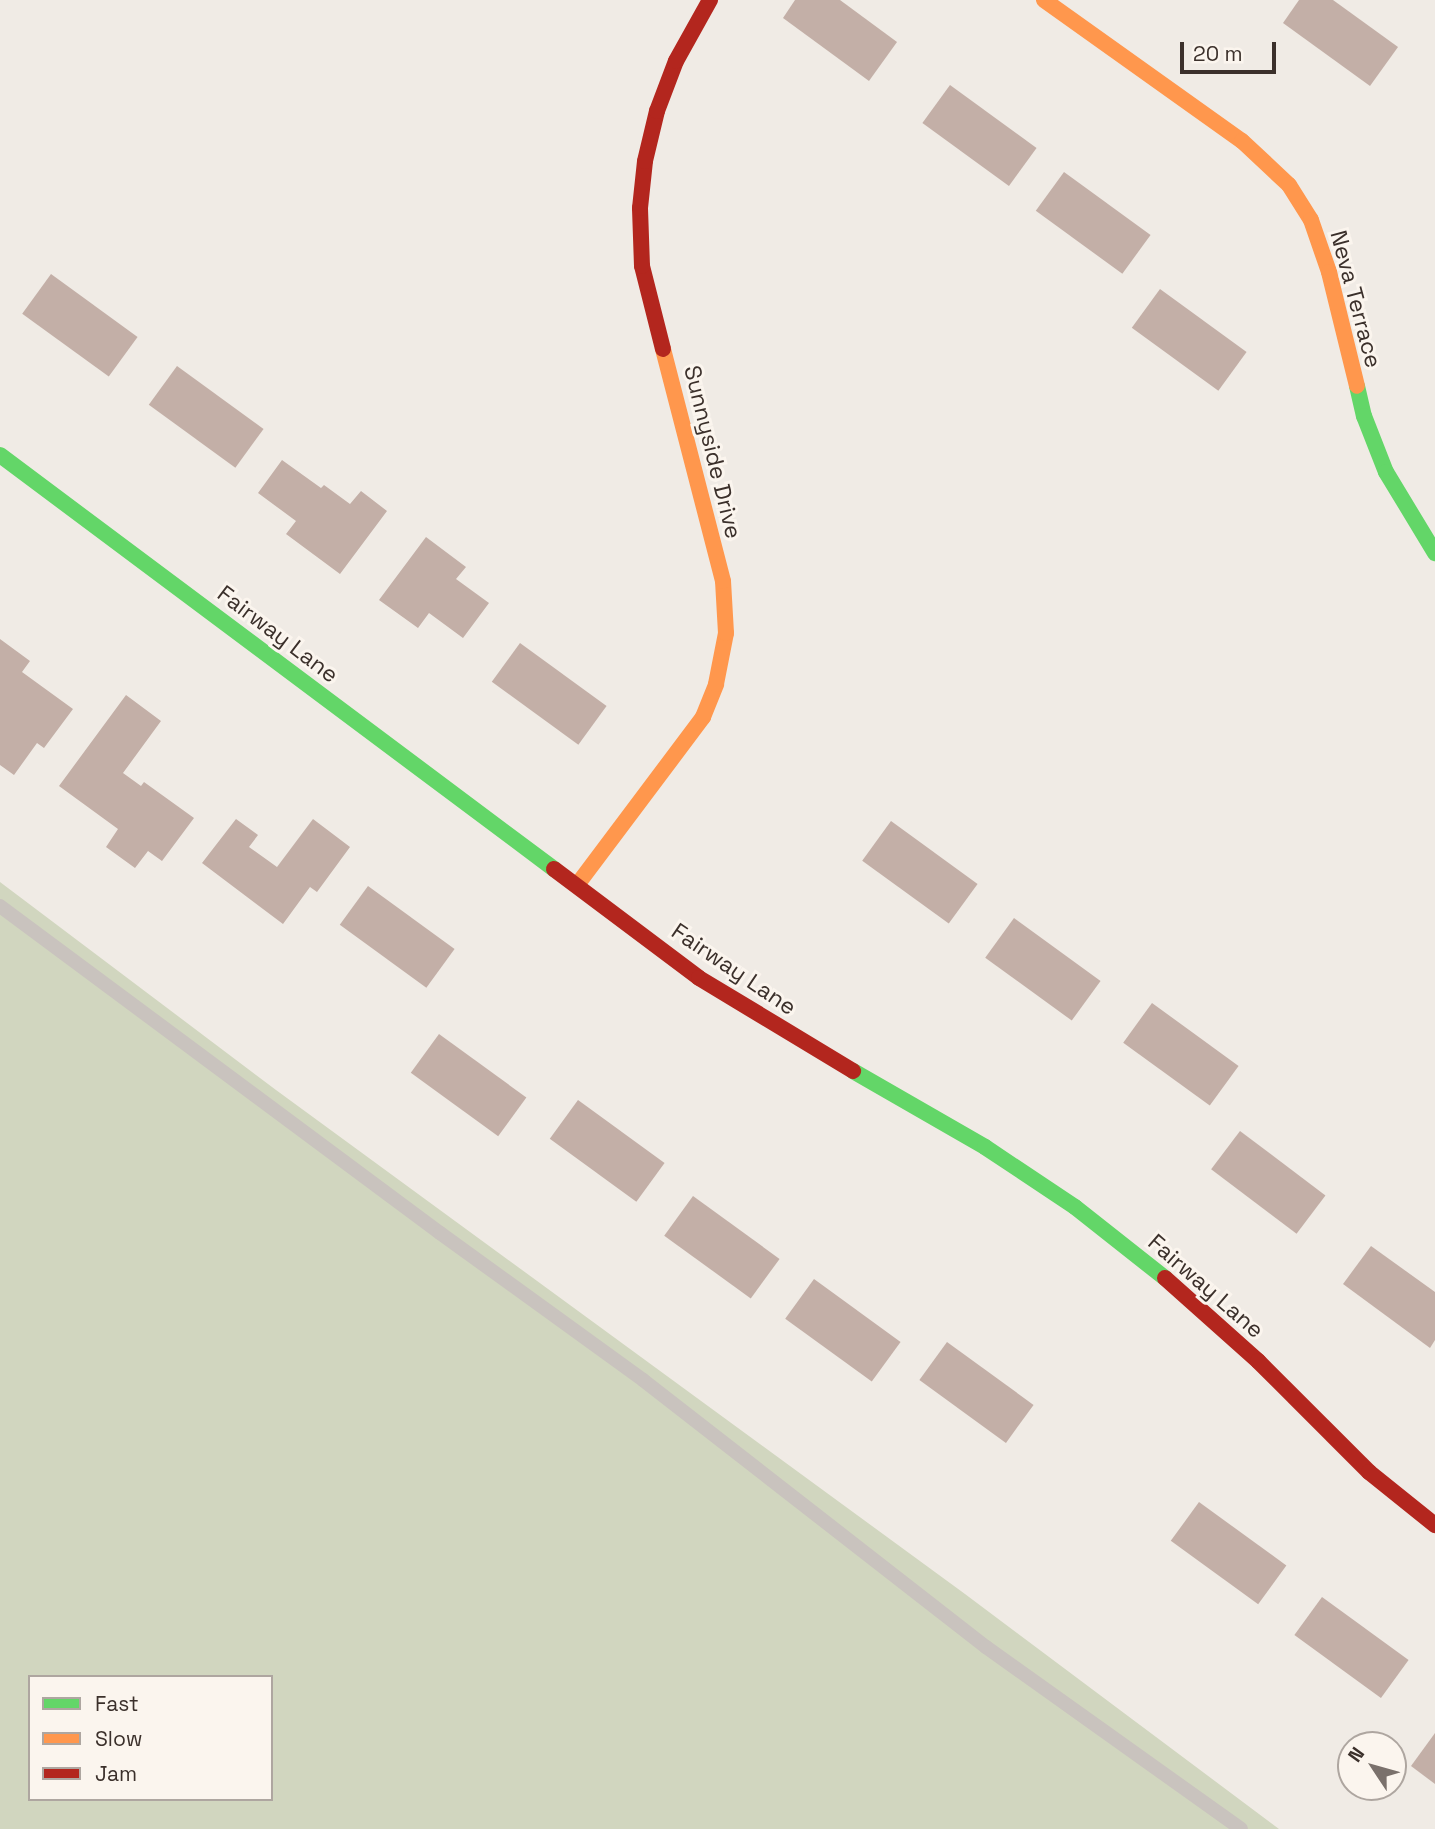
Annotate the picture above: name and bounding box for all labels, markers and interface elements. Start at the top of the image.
scale bar [1183,28,1279,72]
text: 20 m [1193,40,1243,67]
street label: Neva Terrace [1324,227,1388,371]
street label: Sunnyside Drive [678,363,748,541]
street label: Fairway Lane [212,580,344,688]
street label: Fairway Lane [666,917,802,1021]
street label: Fairway Lane [1142,1228,1270,1344]
legend [28,1675,273,1801]
text: Fast [95,1690,139,1717]
text: Slow [95,1725,143,1752]
north arrow [1337,1731,1407,1801]
text: N [1342,1742,1370,1767]
text: Jam [95,1760,137,1787]

